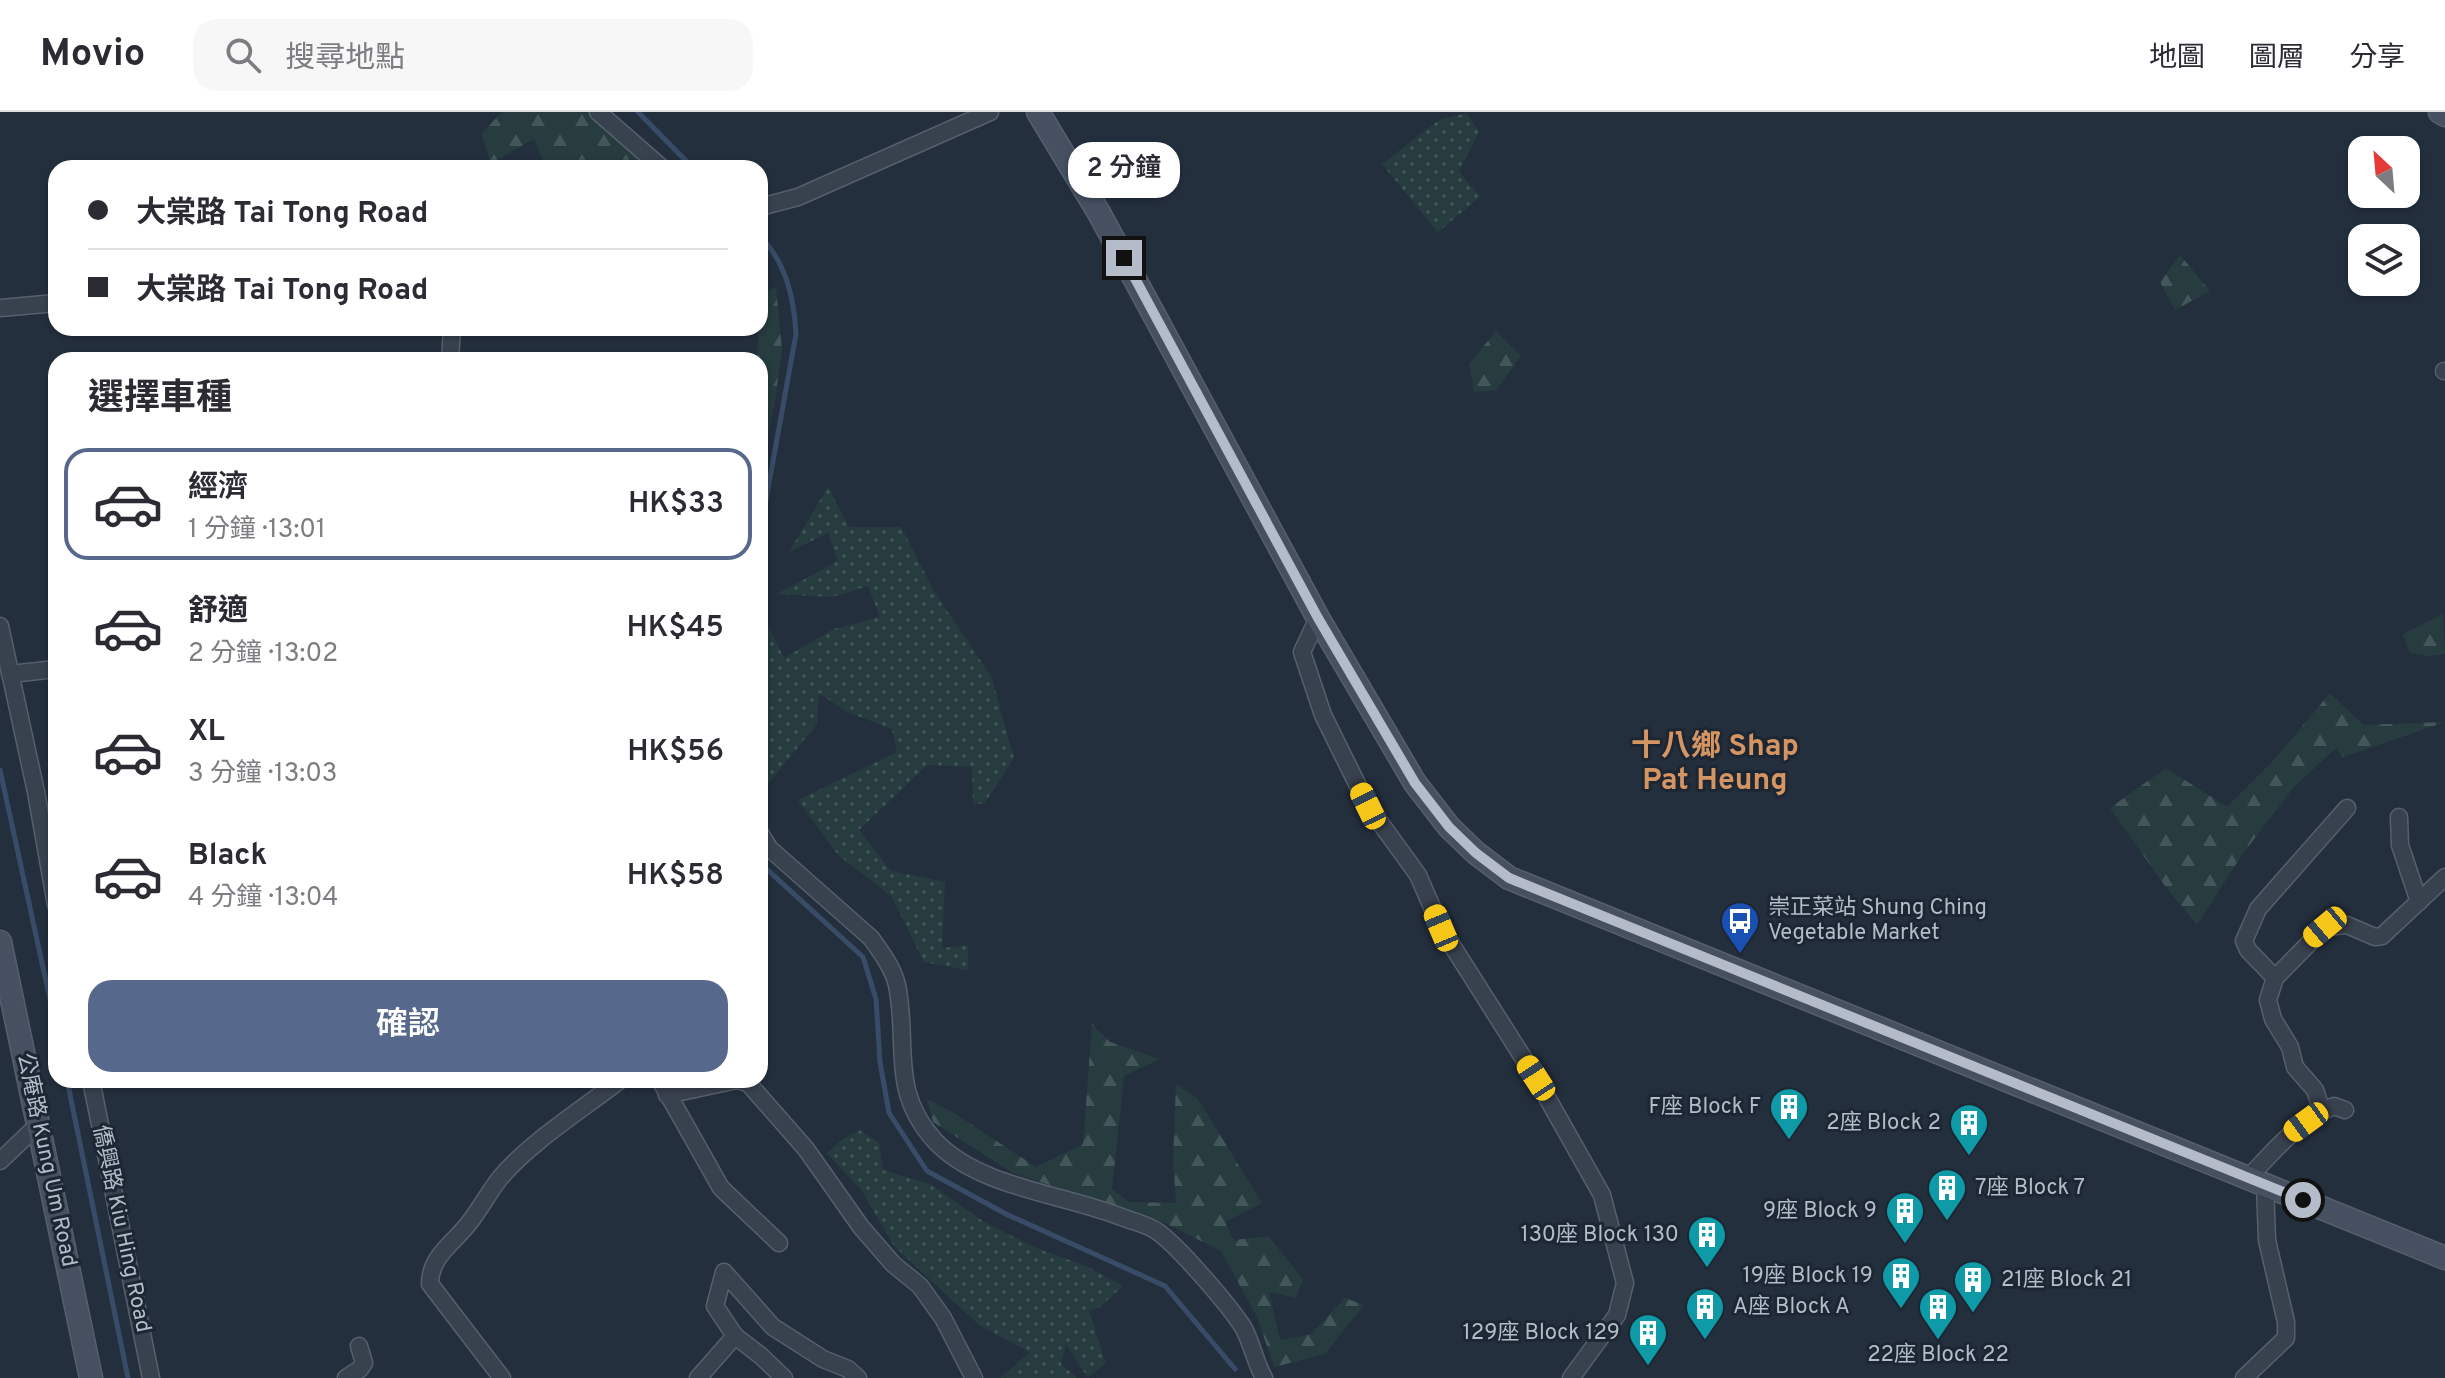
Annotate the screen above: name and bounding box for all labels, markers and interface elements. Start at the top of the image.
search box [193,19,753,91]
text: Movio [40,31,145,80]
icon: search [221,33,265,77]
text: 搜尋地點 [285,41,405,78]
text: 地圖 [2149,41,2205,77]
text: 圖層 [2249,41,2305,77]
text: 分享 [2349,41,2405,77]
north arrow [2348,136,2420,208]
map controls [2348,136,2420,296]
callout: 2 分鐘 [1068,142,1180,198]
text: 2 分鐘 [1087,153,1161,186]
text: 大棠路 Tai Tong Road [136,196,428,233]
button: layers [2348,224,2420,296]
route end [1106,240,1142,276]
text: 大棠路 Tai Tong Road [136,273,428,310]
text: 選擇車種 [88,377,232,423]
icon: car [92,468,164,540]
text: 經濟 [188,470,248,507]
text: HK$33 [628,486,724,523]
text: 1 分鐘 · 13:01 [188,514,326,547]
icon: car [92,592,164,664]
text: 舒適 [188,594,248,631]
text: HK$45 [626,610,724,647]
text: 2 分鐘 · 13:02 [188,638,338,671]
text: XL [188,714,225,751]
icon: car [92,716,164,788]
district label: 十八鄉 Shap Pat Heung [1631,729,1799,800]
text: HK$56 [627,734,724,771]
text: 3 分鐘 · 13:03 [188,758,338,791]
car [1347,779,1389,833]
text: Black [188,838,267,875]
icon: car [92,840,164,912]
text: HK$58 [627,858,724,895]
text: 4 分鐘 · 13:04 [188,882,339,915]
place label: 崇正菜站 Shung Ching Vegetable Market [1768,895,1987,947]
bus stop icon: 崇正菜站 Shung Ching Vegetable Market [1719,900,1761,955]
car [1421,901,1461,955]
car [2299,902,2351,952]
button: 確認 [88,980,728,1072]
street label: 公庵路 Kung Um Road [10,1050,82,1270]
car [1513,1051,1559,1105]
building icon: F座 Block F [1768,1086,1810,1141]
place label: F座 Block F [1648,1094,1761,1121]
car [2280,1098,2332,1146]
building icon: 2座 Block 2 [1948,1102,1990,1157]
place label: 2座 Block 2 [1826,1110,1941,1137]
street label: 僑興路 Kiu Hing Road [86,1123,156,1335]
building icon: 7座 Block 7 [1926,1167,1968,1222]
place label: 7座 Block 7 [1975,1175,2085,1202]
route start [2285,1182,2321,1218]
building icon: 9座 Block 9 [1884,1190,1926,1245]
place label: 9座 Block 9 [1763,1198,1877,1225]
building icon: 130座 Block 130 [1686,1214,1728,1269]
place label: 130座 Block 130 [1520,1222,1679,1249]
building icon: 19座 Block 19 [1880,1255,1922,1310]
building icon: 21座 Block 21 [1952,1259,1994,1314]
place label: 19座 Block 19 [1742,1263,1873,1290]
place label: 21座 Block 21 [2001,1267,2132,1294]
building icon: A座 Block A [1684,1286,1726,1341]
building icon: 22座 Block 22 [1917,1286,1959,1341]
place label: A座 Block A [1733,1294,1850,1321]
building icon: 129座 Block 129 [1627,1312,1669,1367]
place label: 129座 Block 129 [1463,1320,1620,1347]
place label: 22座 Block 22 [1867,1342,2009,1369]

